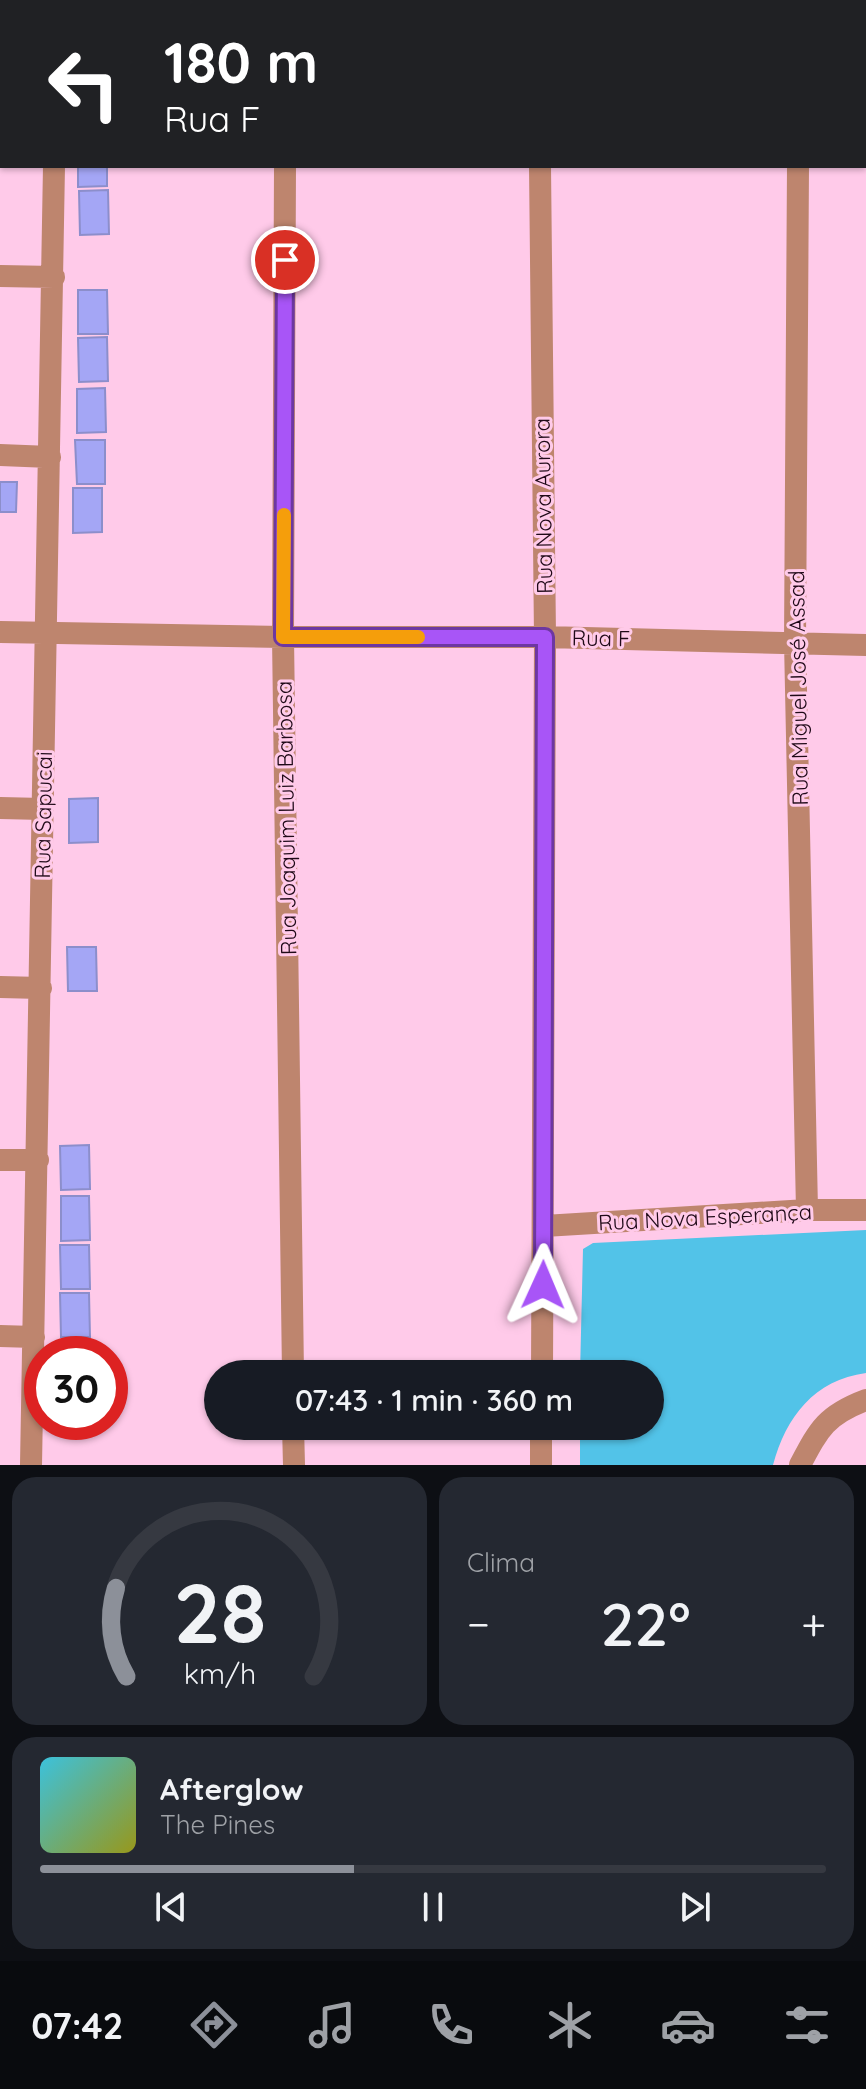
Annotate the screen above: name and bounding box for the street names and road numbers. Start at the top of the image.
street label: Rua Nova Aurora [527,418,559,594]
street label: Rua Miguel José Assad [782,570,814,806]
street label: Rua F [571,623,631,653]
street label: Rua Joaquim Luiz Barbosa [270,681,302,955]
street label: Rua Sapucai [28,751,58,879]
street label: Rua Nova Esperança [597,1197,813,1237]

